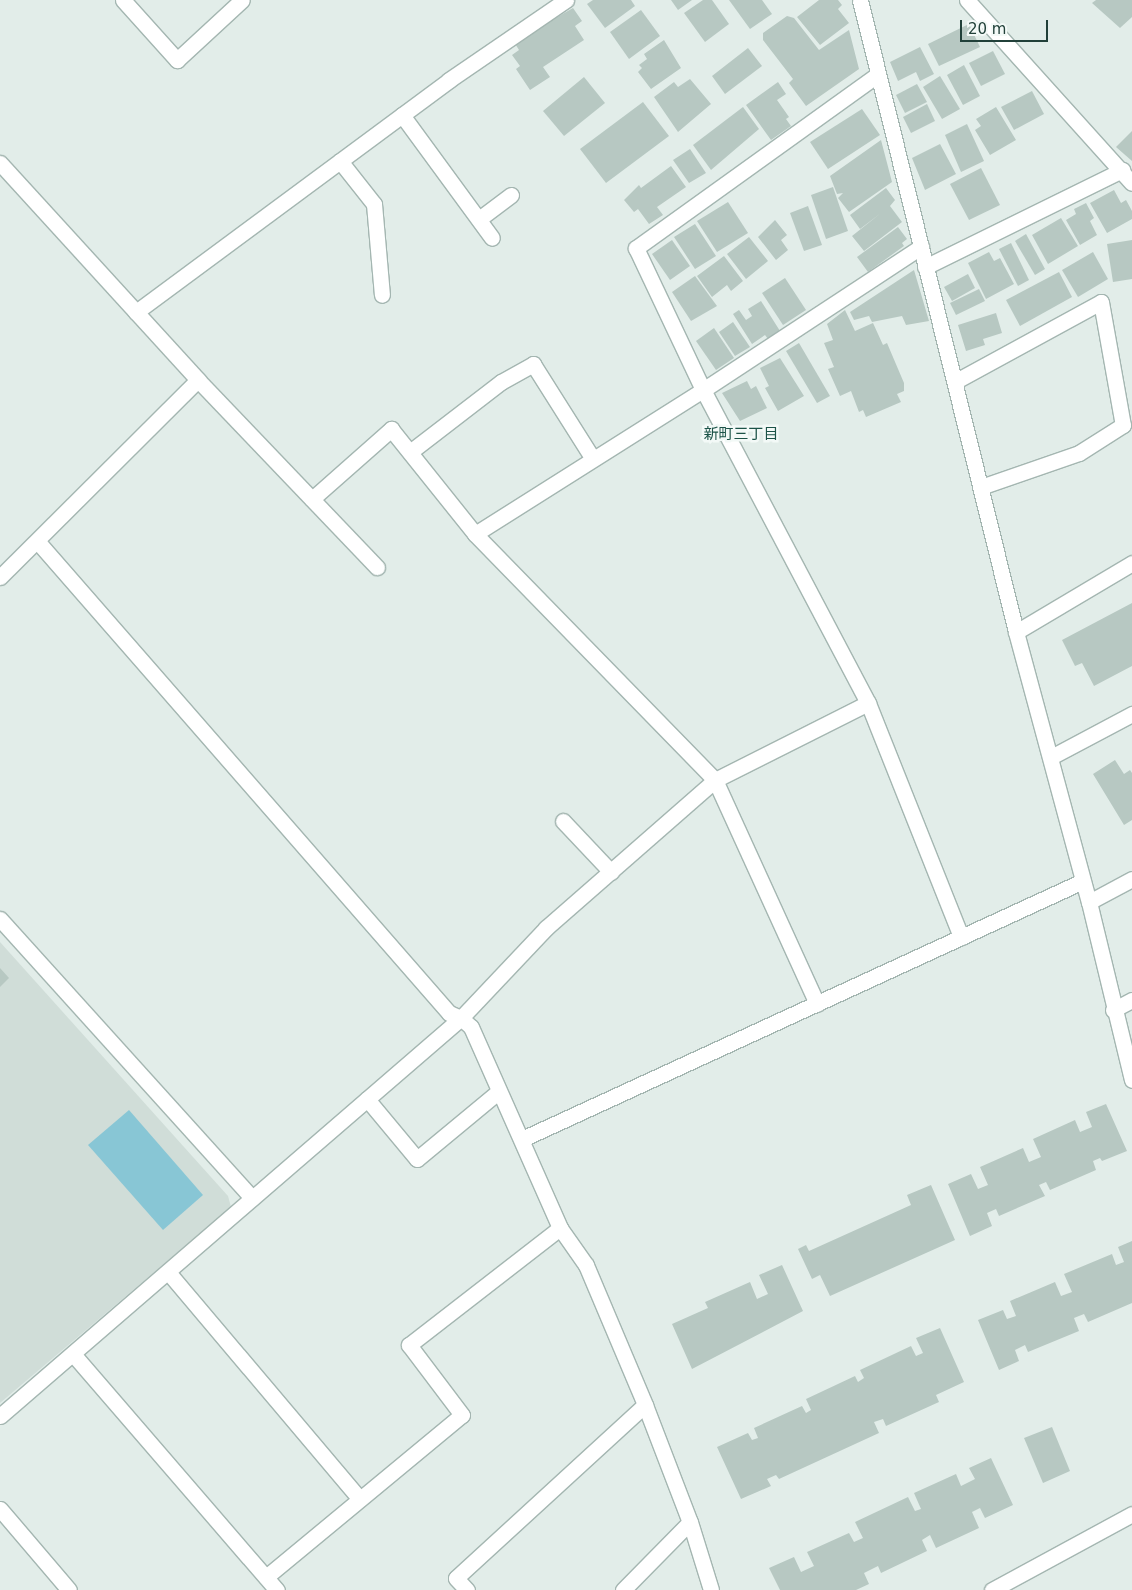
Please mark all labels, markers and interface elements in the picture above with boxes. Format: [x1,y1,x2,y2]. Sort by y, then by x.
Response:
scale bar [962,10,1050,42]
text: 20 m [968,20,1006,38]
district label: 新町三丁目 [704,426,778,444]

